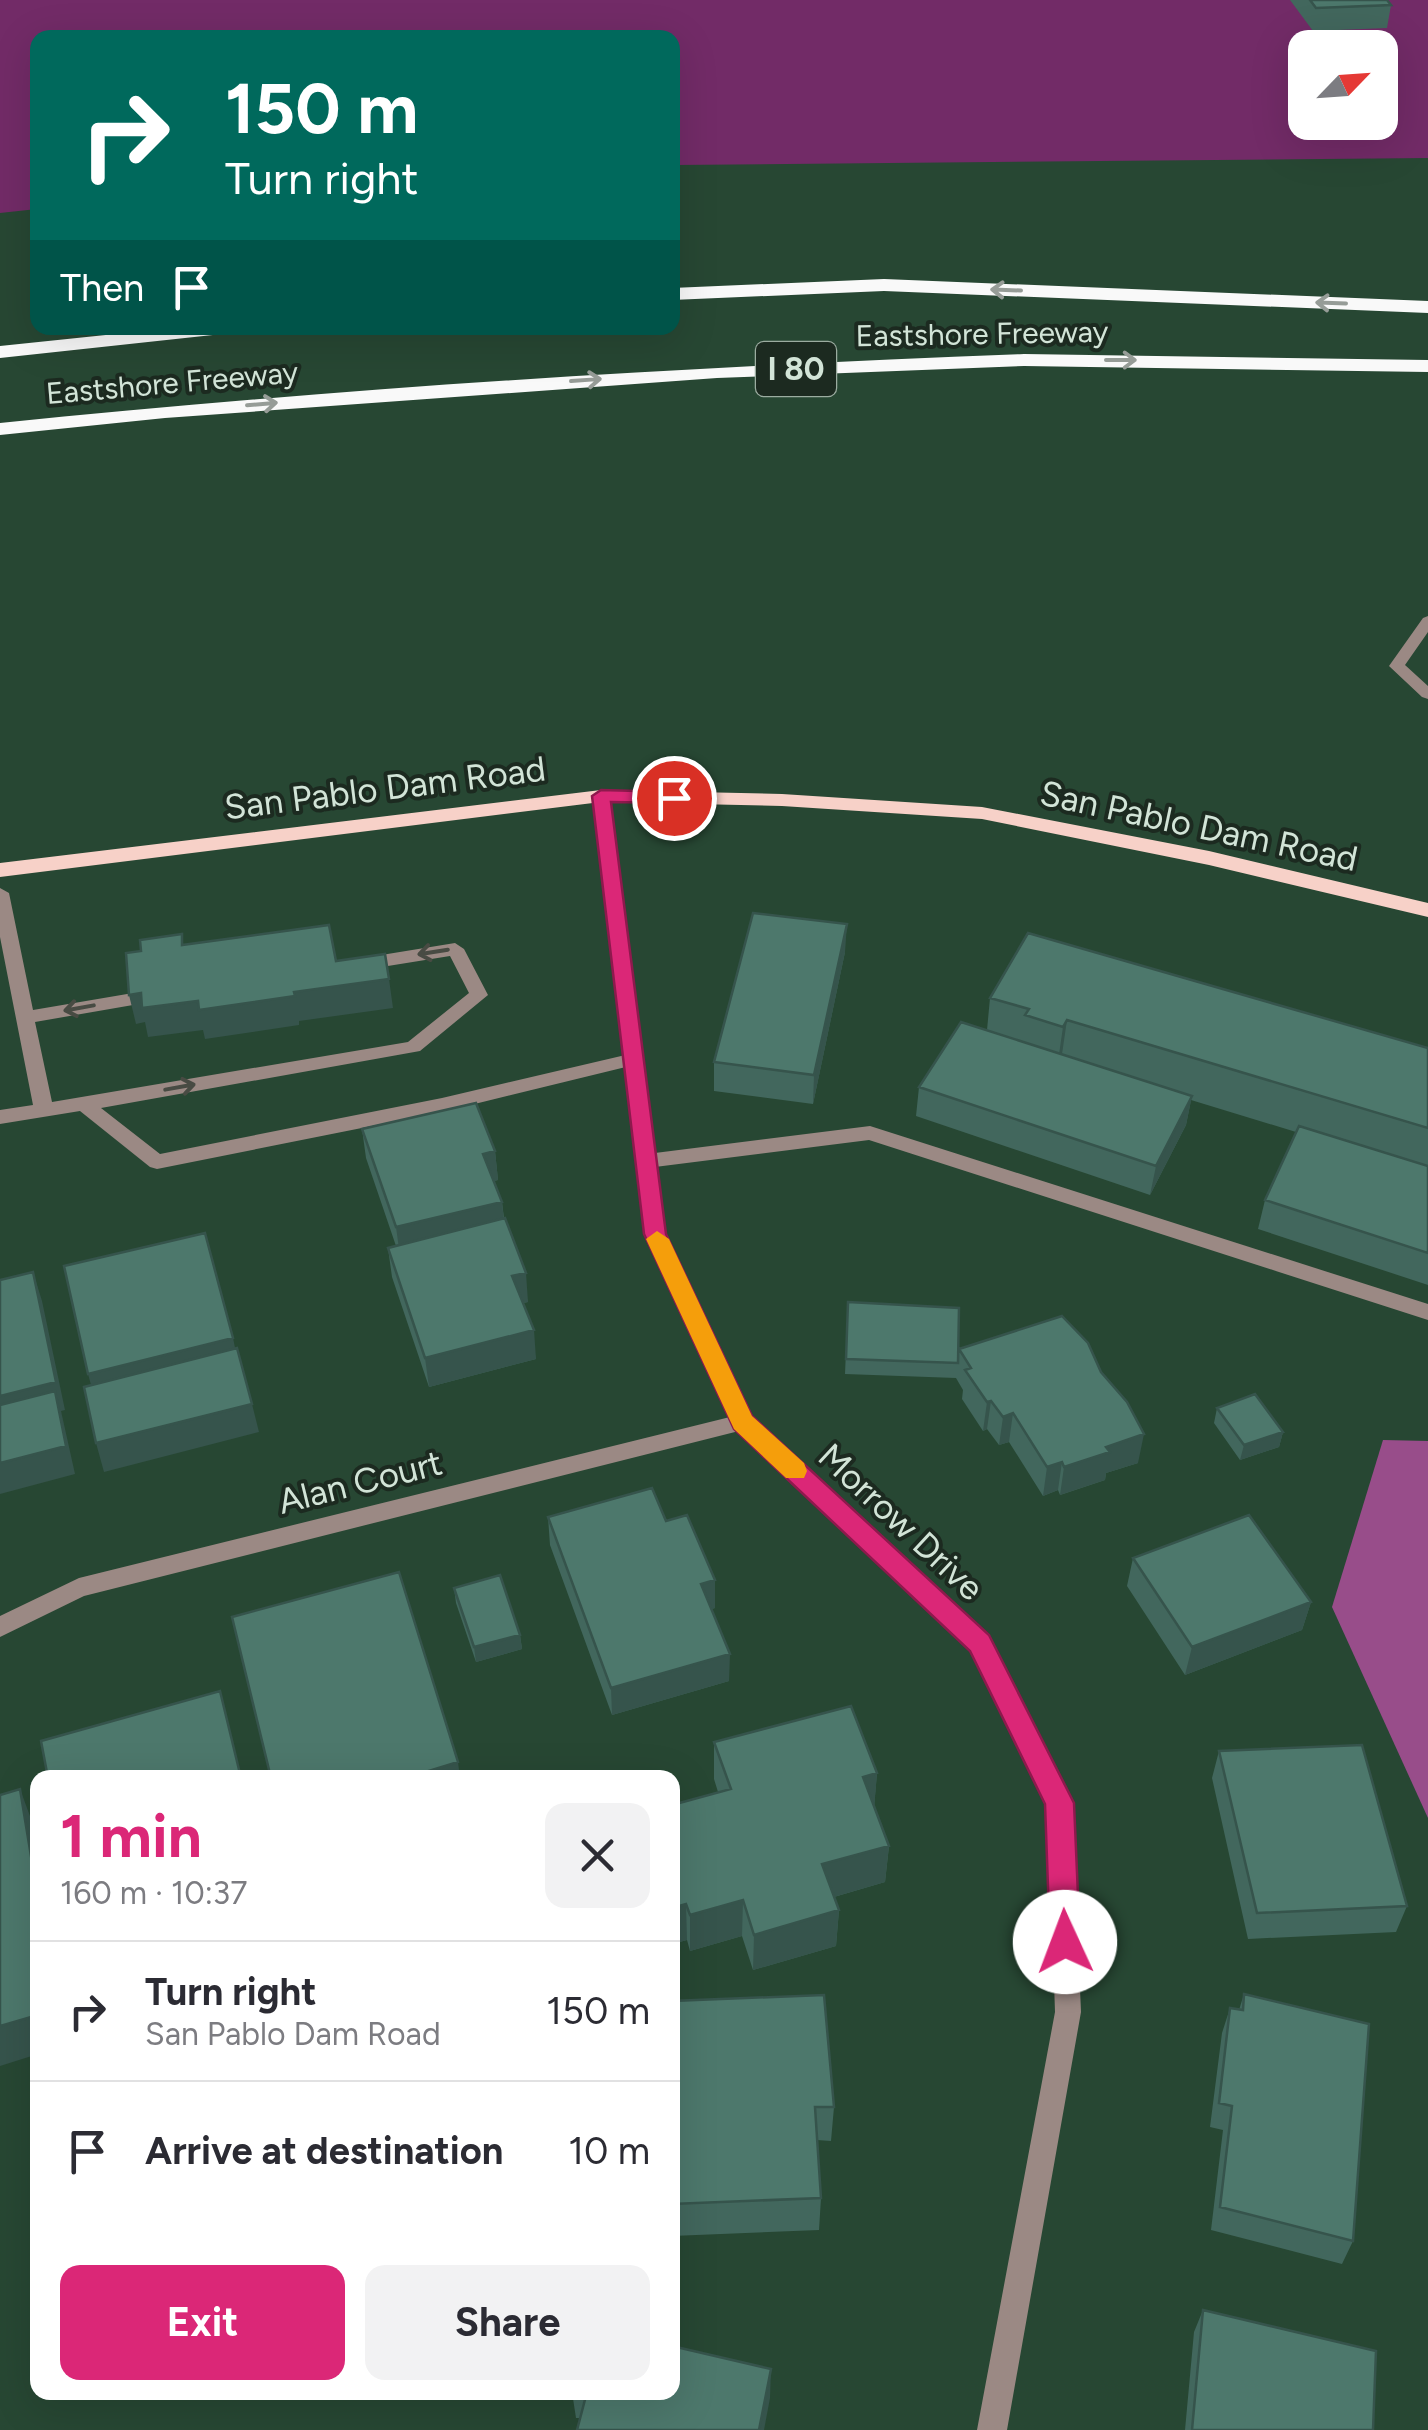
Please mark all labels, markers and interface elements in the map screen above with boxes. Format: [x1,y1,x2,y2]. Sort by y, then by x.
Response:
north arrow [1288,30,1398,140]
map controls [1288,30,1398,140]
text: 150 m [225,66,418,151]
icon: right [60,70,190,200]
text: Turn right [225,151,418,205]
icon: arrive [164,260,219,315]
text: Then [60,265,144,311]
one-way arrow [990,281,1022,300]
one-way arrow [1315,293,1347,312]
street label: Eastshore Freeway [855,313,1109,354]
road number: I 80 [756,342,836,396]
one-way arrow [1104,351,1136,370]
street label: Eastshore Freeway [44,353,300,412]
one-way arrow [570,370,602,389]
one-way arrow [246,395,278,414]
street label: San Pablo Dam Road [222,747,548,829]
pin [632,756,717,841]
icon: arrive [647,771,702,826]
street label: San Pablo Dam Road [1036,772,1362,880]
one-way arrow [417,944,449,962]
one-way arrow [63,1000,96,1018]
one-way arrow [163,1077,196,1096]
street label: Morrow Drive [810,1435,992,1609]
street label: Alan Court [274,1441,446,1523]
text: 1 min [60,1800,202,1872]
button: close [545,1803,650,1908]
text: 160 m · 10:37 [60,1874,247,1912]
position arrow [1013,1890,1117,1994]
text: Turn right [145,1969,317,2015]
icon: right [60,1984,115,2039]
text: 150 m [546,1988,650,2034]
text: San Pablo Dam Road [145,2015,441,2053]
icon: arrive [60,2124,115,2179]
text: Arrive at destination [145,2128,503,2174]
text: 10 m [568,2128,650,2174]
button: Exit [60,2265,345,2380]
button: Share [365,2265,650,2380]

